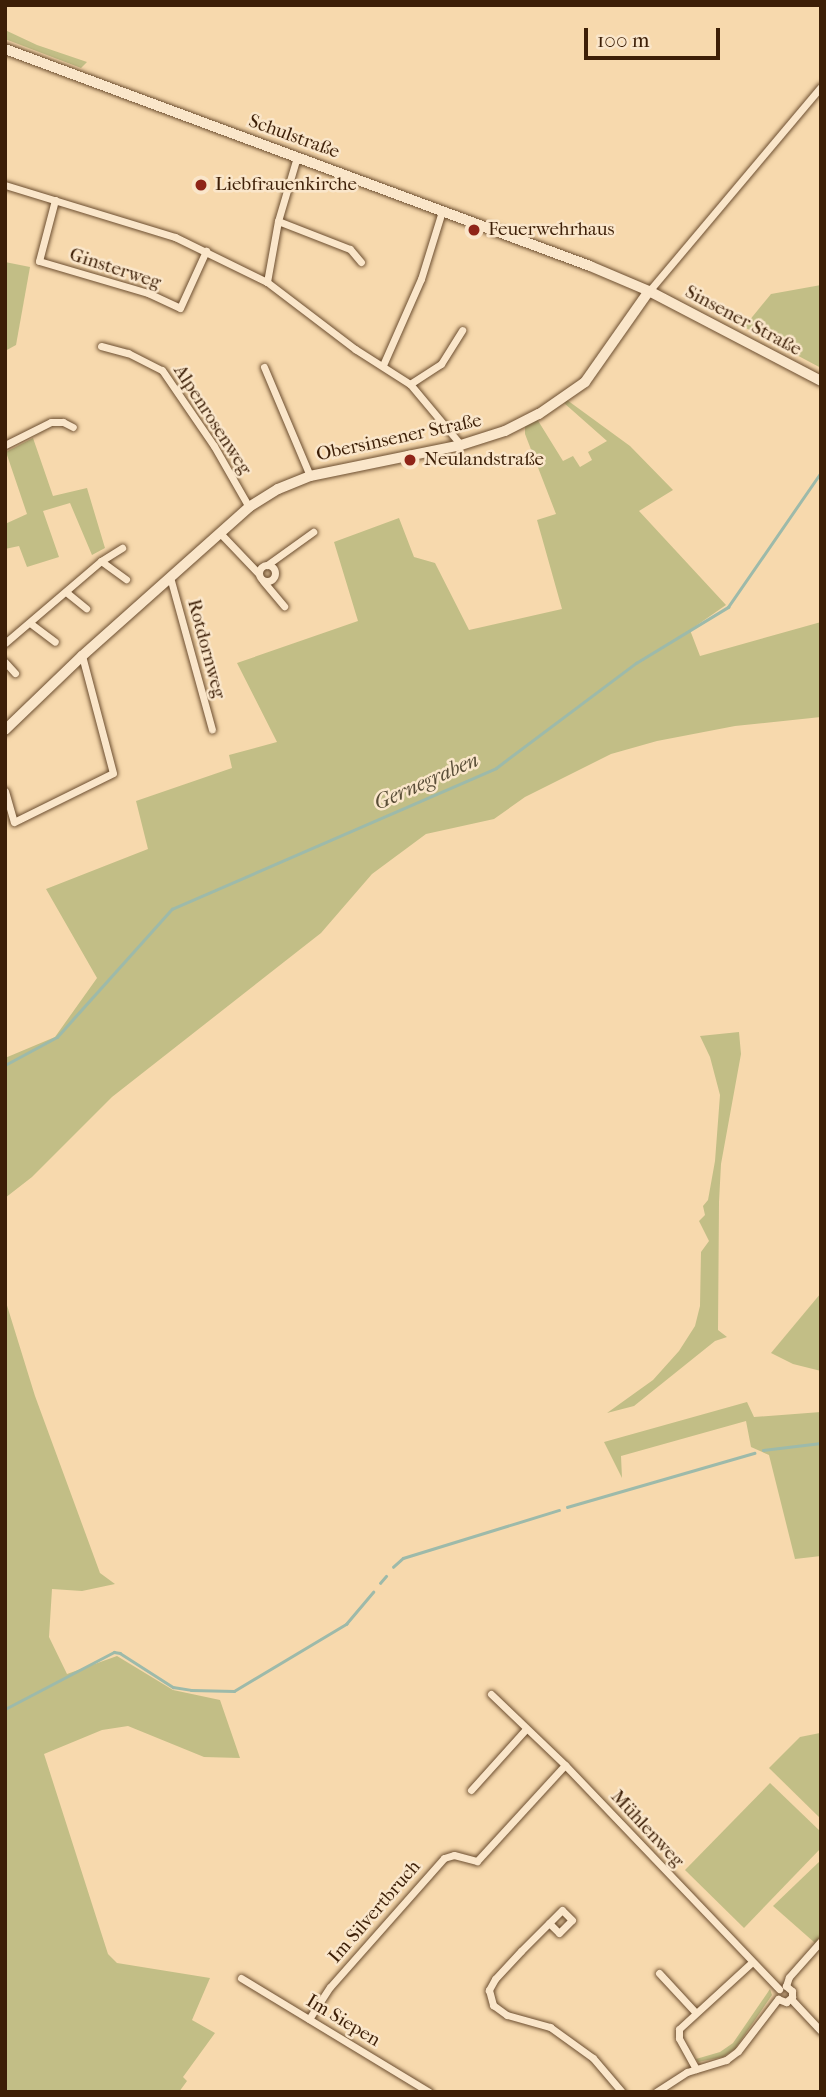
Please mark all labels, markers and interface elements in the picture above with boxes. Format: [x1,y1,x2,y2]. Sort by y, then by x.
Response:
scale bar [588,14,724,58]
text: 100 m [597,28,650,52]
street label: Schulstraße [245,110,343,164]
place label: Liebfrauenkirche [215,174,357,196]
marker: Liebfrauenkirche [193,177,209,193]
place label: Feuerwehrhaus [488,219,615,241]
marker: Feuerwehrhaus [466,222,482,238]
street label: Ginsterweg [66,244,164,294]
street label: Sinsener Straße [681,281,805,361]
street label: Alpenrosenweg [168,361,256,479]
street label: Obersinsener Straße [314,409,484,467]
place label: Neulandstraße [424,449,544,471]
marker: Neulandstraße [402,452,418,468]
street label: Rotdornweg [182,597,230,701]
water label: Gernegraben [370,747,482,815]
street label: Mühlenweg [606,1786,688,1872]
street label: Im Silvertbruch [324,1856,426,1968]
street label: Im Siepen [302,1990,384,2052]

